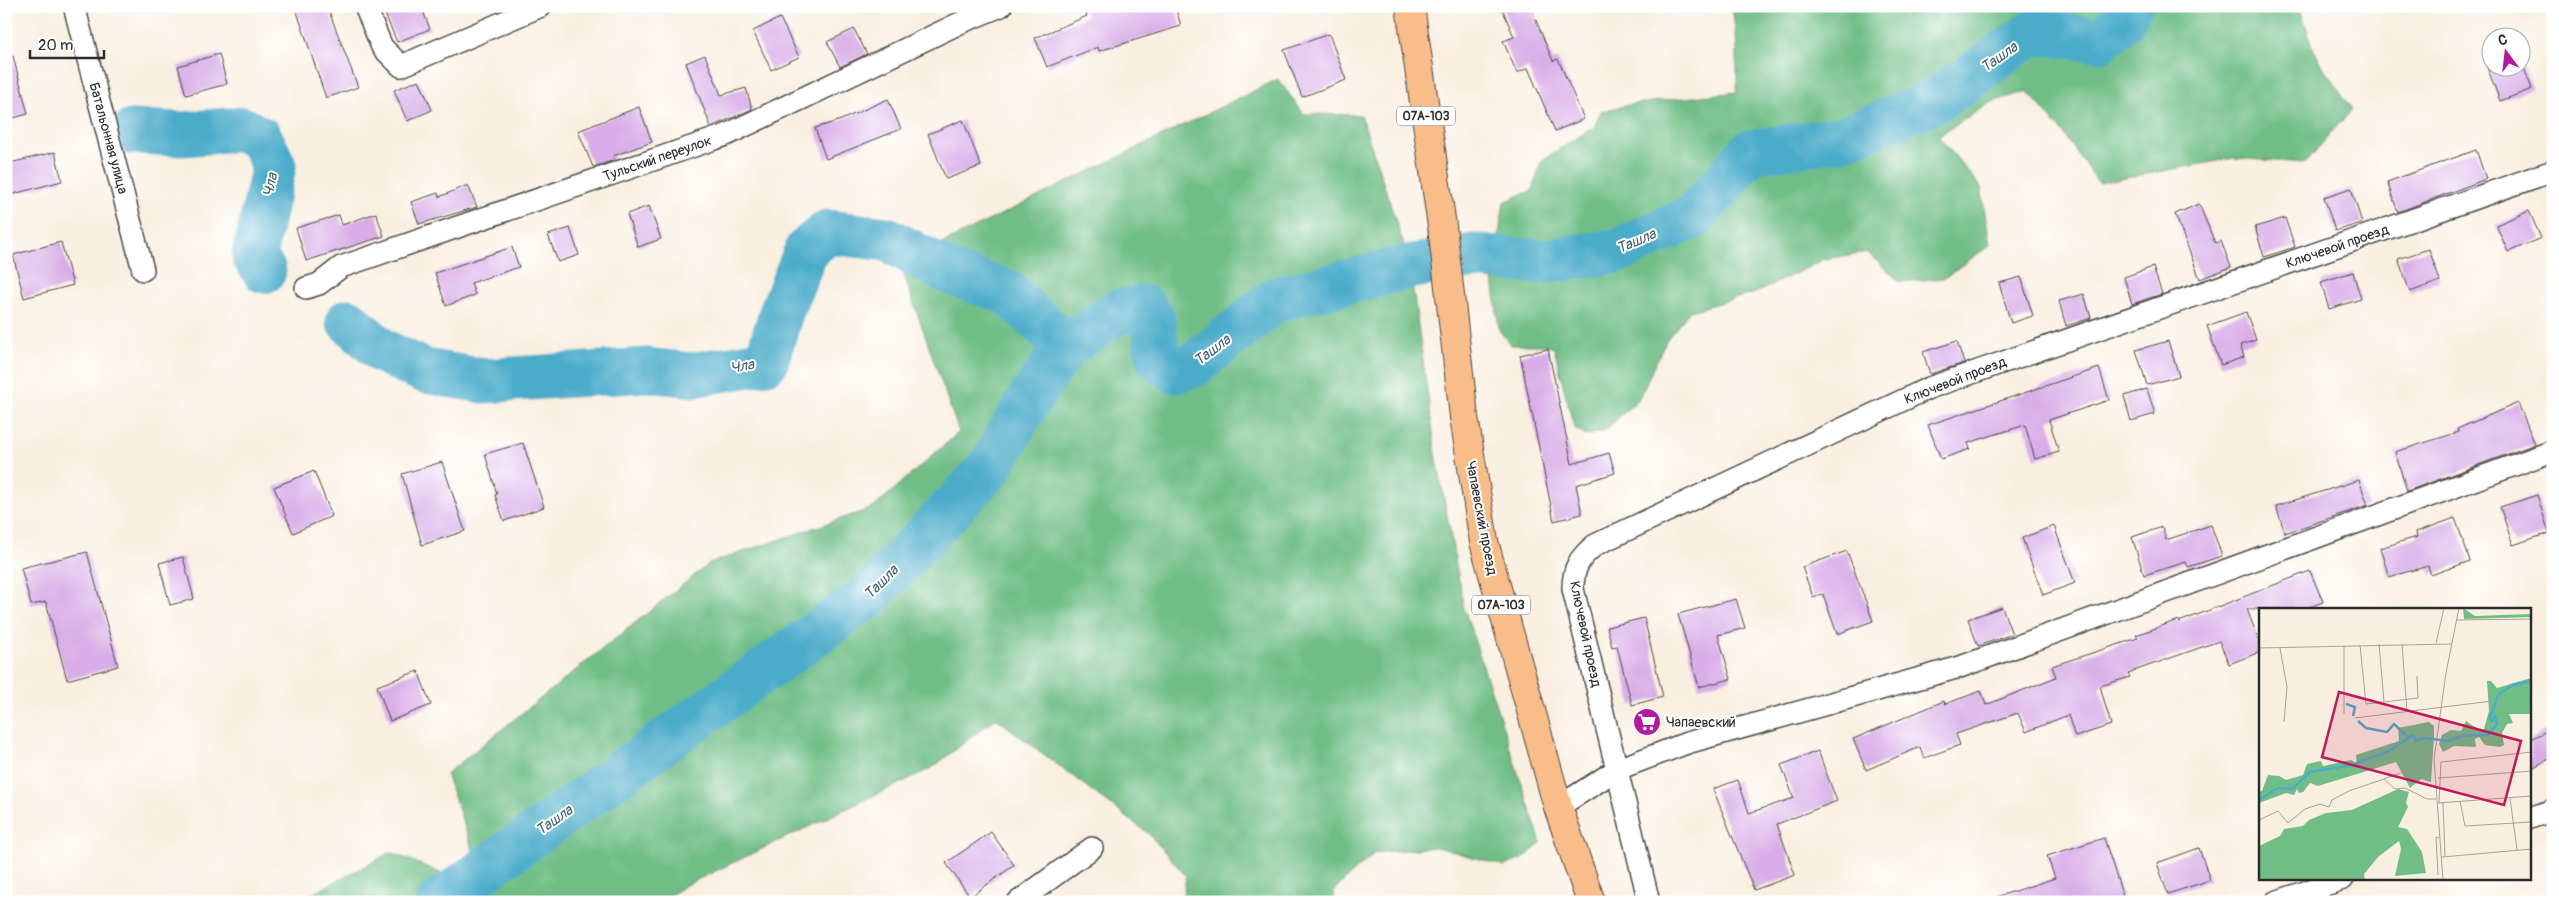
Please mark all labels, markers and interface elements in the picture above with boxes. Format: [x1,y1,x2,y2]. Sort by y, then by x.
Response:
scale bar [30,28,104,60]
north arrow [2482,28,2532,78]
text: С [2496,31,2509,49]
text: 20 m [38,36,73,55]
water label: Ташла [1977,37,2022,77]
street label: Батальонная улица [85,81,132,196]
road number: 07А-103 [1397,106,1455,125]
street label: Тульский переулок [601,132,714,185]
water label: Чла [259,170,282,199]
street label: Ключевой проезд [2283,221,2391,272]
water label: Ташла [1614,224,1660,258]
water label: Ташла [1190,330,1235,370]
street label: Ключевой проезд [1902,353,2009,408]
water label: Чла [729,355,756,378]
street label: Чапаевский проезд [1462,460,1501,577]
water label: Ташла [860,560,903,603]
street label: Ключевой проезд [1566,580,1605,689]
road number: 07А-103 [1472,596,1530,614]
inset map [2259,608,2532,880]
supermarket icon: Чапаевский [1632,707,1662,737]
place label: Чапаевский [1666,714,1736,731]
water label: Ташла [532,800,577,840]

